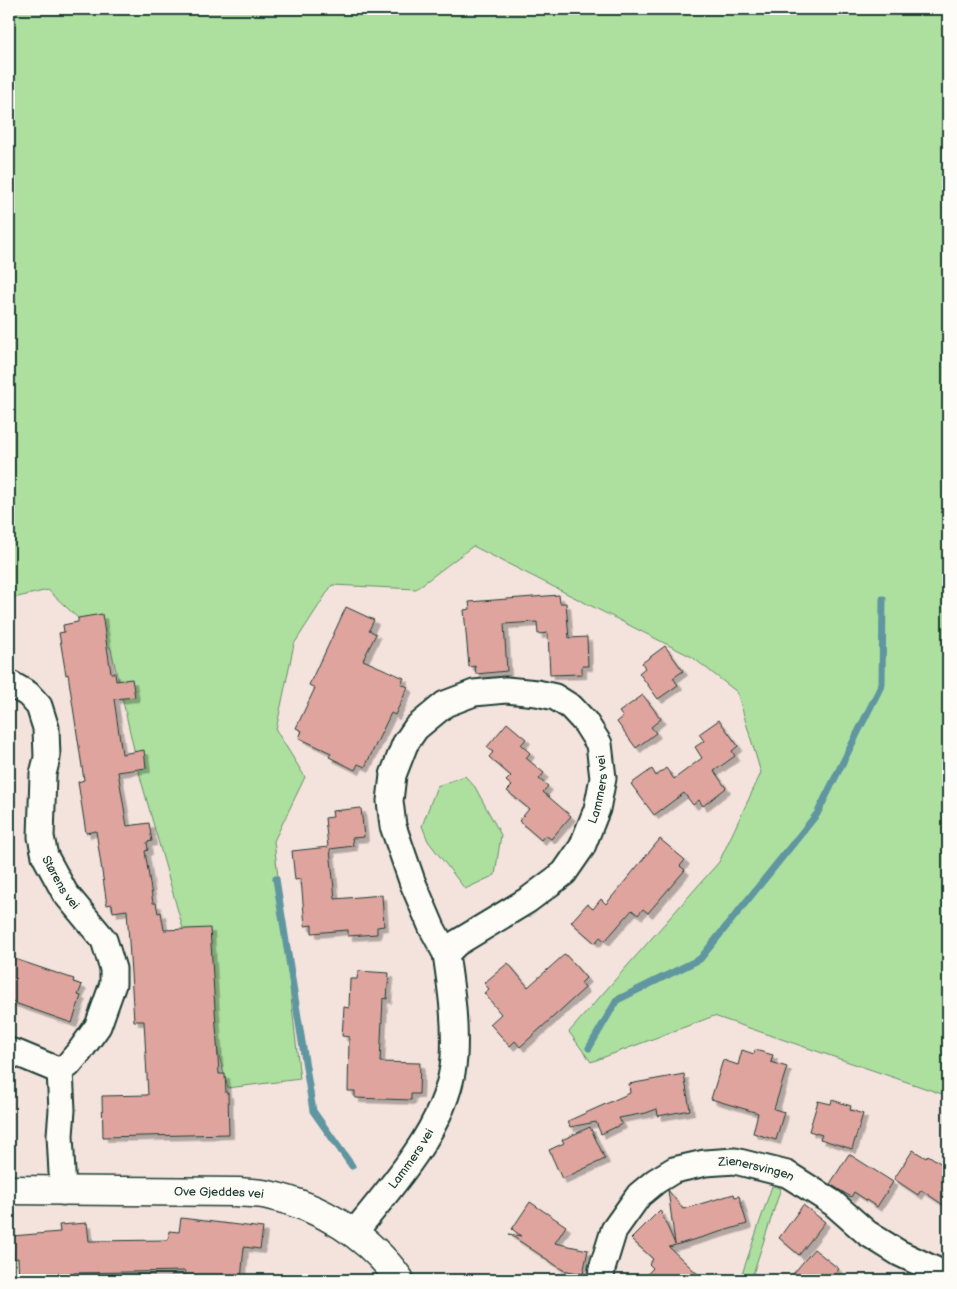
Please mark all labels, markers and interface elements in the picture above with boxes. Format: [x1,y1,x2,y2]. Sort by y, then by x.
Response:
street label: Lammers vei [585,754,611,826]
street label: Størens vei [38,853,82,913]
street label: Lammers vei [386,1126,438,1192]
street label: Zienersvingen [717,1154,797,1185]
street label: Ove Gjeddes vei [174,1184,265,1202]

